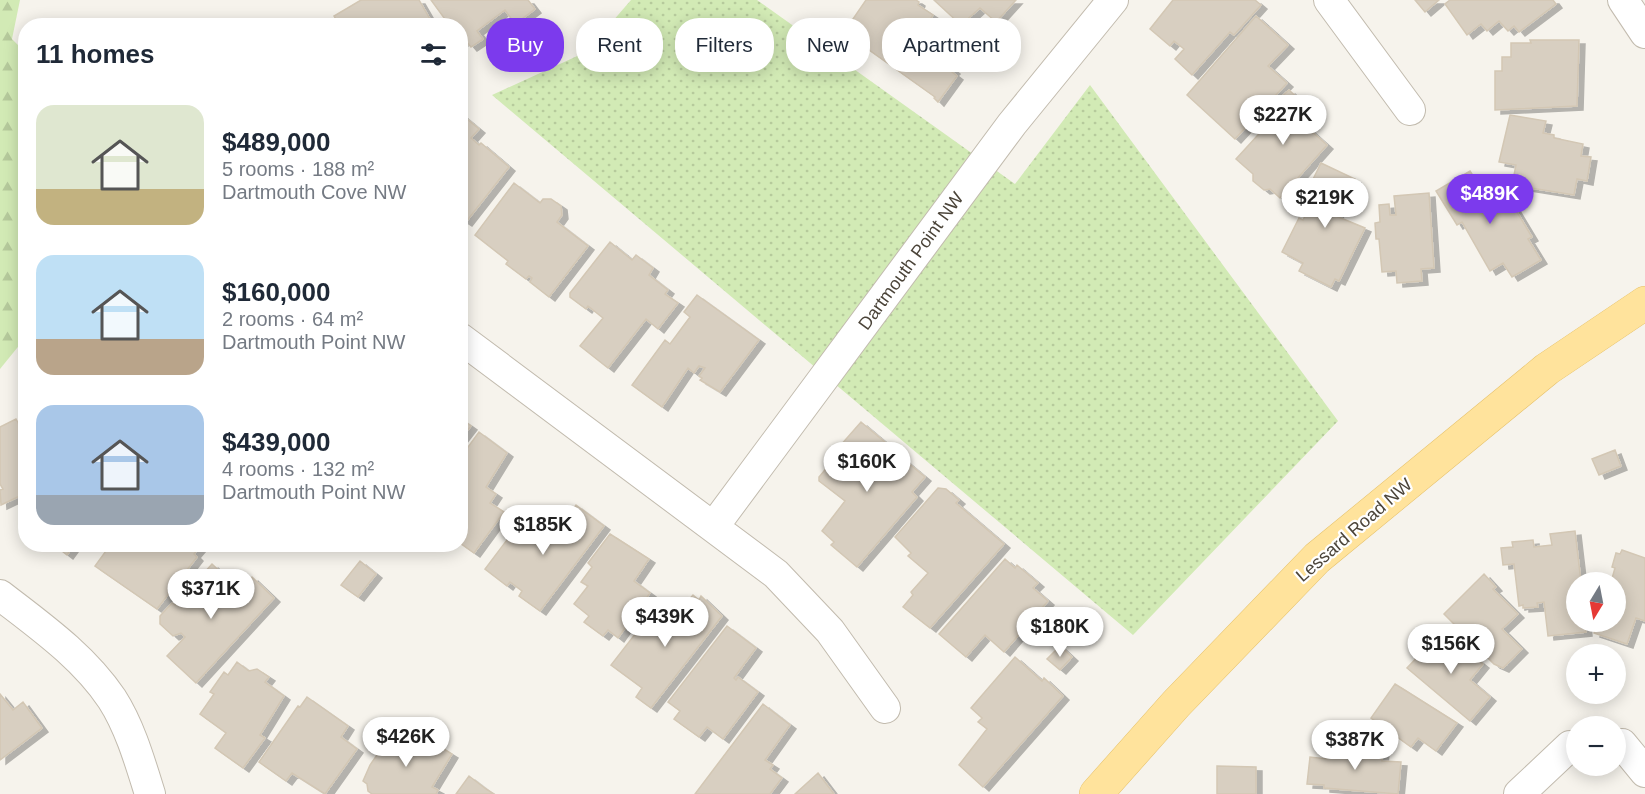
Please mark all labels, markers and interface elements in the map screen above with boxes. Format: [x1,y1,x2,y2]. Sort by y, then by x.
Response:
chip: Buy [486,18,564,72]
chip: Rent [576,18,663,72]
chip: Filters [675,18,774,72]
chip: New [786,18,870,72]
chip: Apartment [882,18,1021,72]
icon: filters [417,38,450,71]
text: 11 homes [36,39,155,69]
pin: $227K [1241,95,1325,146]
text: $227K [1254,103,1312,125]
text: $489,000 [222,127,330,157]
icon: home [84,129,156,201]
text: 5 rooms · 188 m² [222,158,374,180]
pin: $489K [1448,174,1532,225]
pin: $219K [1283,178,1367,229]
text: Dartmouth Cove NW [222,181,407,203]
text: $489K [1461,182,1519,204]
text: $219K [1296,186,1354,208]
street label: Dartmouth Point NW [854,188,968,334]
text: $160,000 [222,277,330,307]
icon: home [84,279,156,351]
text: 2 rooms · 64 m² [222,308,363,330]
text: Dartmouth Point NW [222,331,405,353]
text: $439,000 [222,427,330,457]
icon: home [84,429,156,501]
pin: $160K [825,442,909,493]
text: $160K [838,450,896,472]
text: 4 rooms · 132 m² [222,458,374,480]
street label: Lessard Road NW [1292,474,1416,586]
text: Dartmouth Point NW [222,481,405,503]
pin: $185K [501,505,585,556]
text: $185K [514,513,572,535]
pin: $371K [169,569,253,620]
north arrow [1566,572,1626,632]
map controls [1566,572,1626,776]
text: $371K [182,577,240,599]
pin: $439K [623,597,707,648]
text: $439K [636,605,694,627]
pin: $180K [1018,607,1102,658]
text: $180K [1031,615,1089,637]
pin: $156K [1409,624,1493,675]
text: $156K [1422,632,1480,654]
button: + [1566,644,1626,704]
button: − [1566,716,1626,776]
pin: $426K [364,717,448,768]
pin: $387K [1313,720,1397,771]
text: $426K [377,725,435,747]
text: $387K [1326,728,1384,750]

